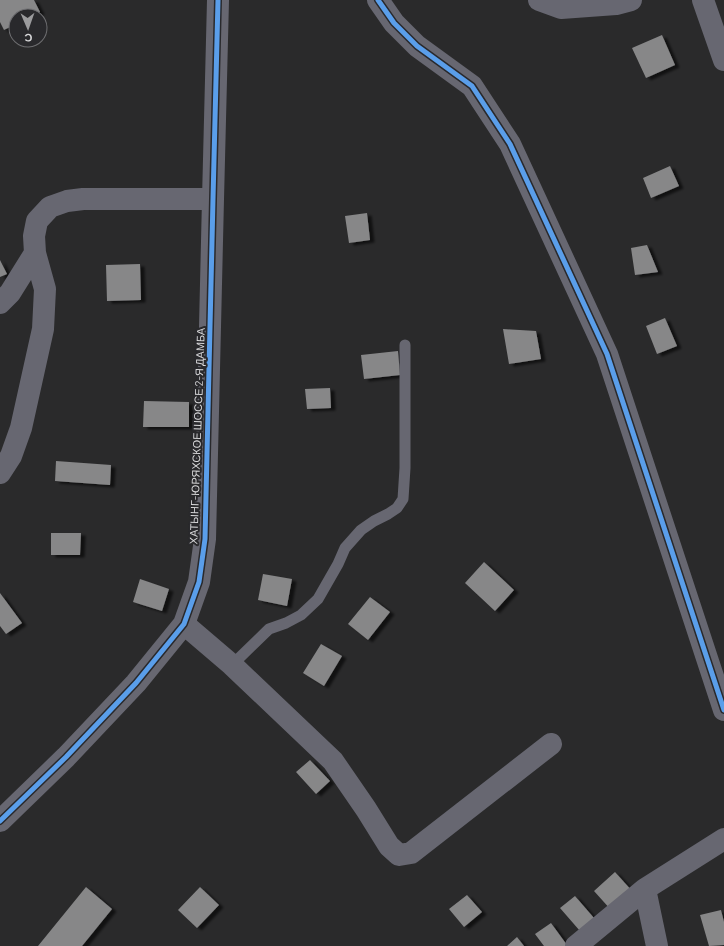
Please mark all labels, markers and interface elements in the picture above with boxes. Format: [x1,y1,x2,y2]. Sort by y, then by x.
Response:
north arrow [8,8,48,48]
text: С [24,32,33,45]
street label: ХАТЫНГ-ЮРЯХСКОЕ ШОССЕ 2-Я ДАМБА [186,327,207,544]

